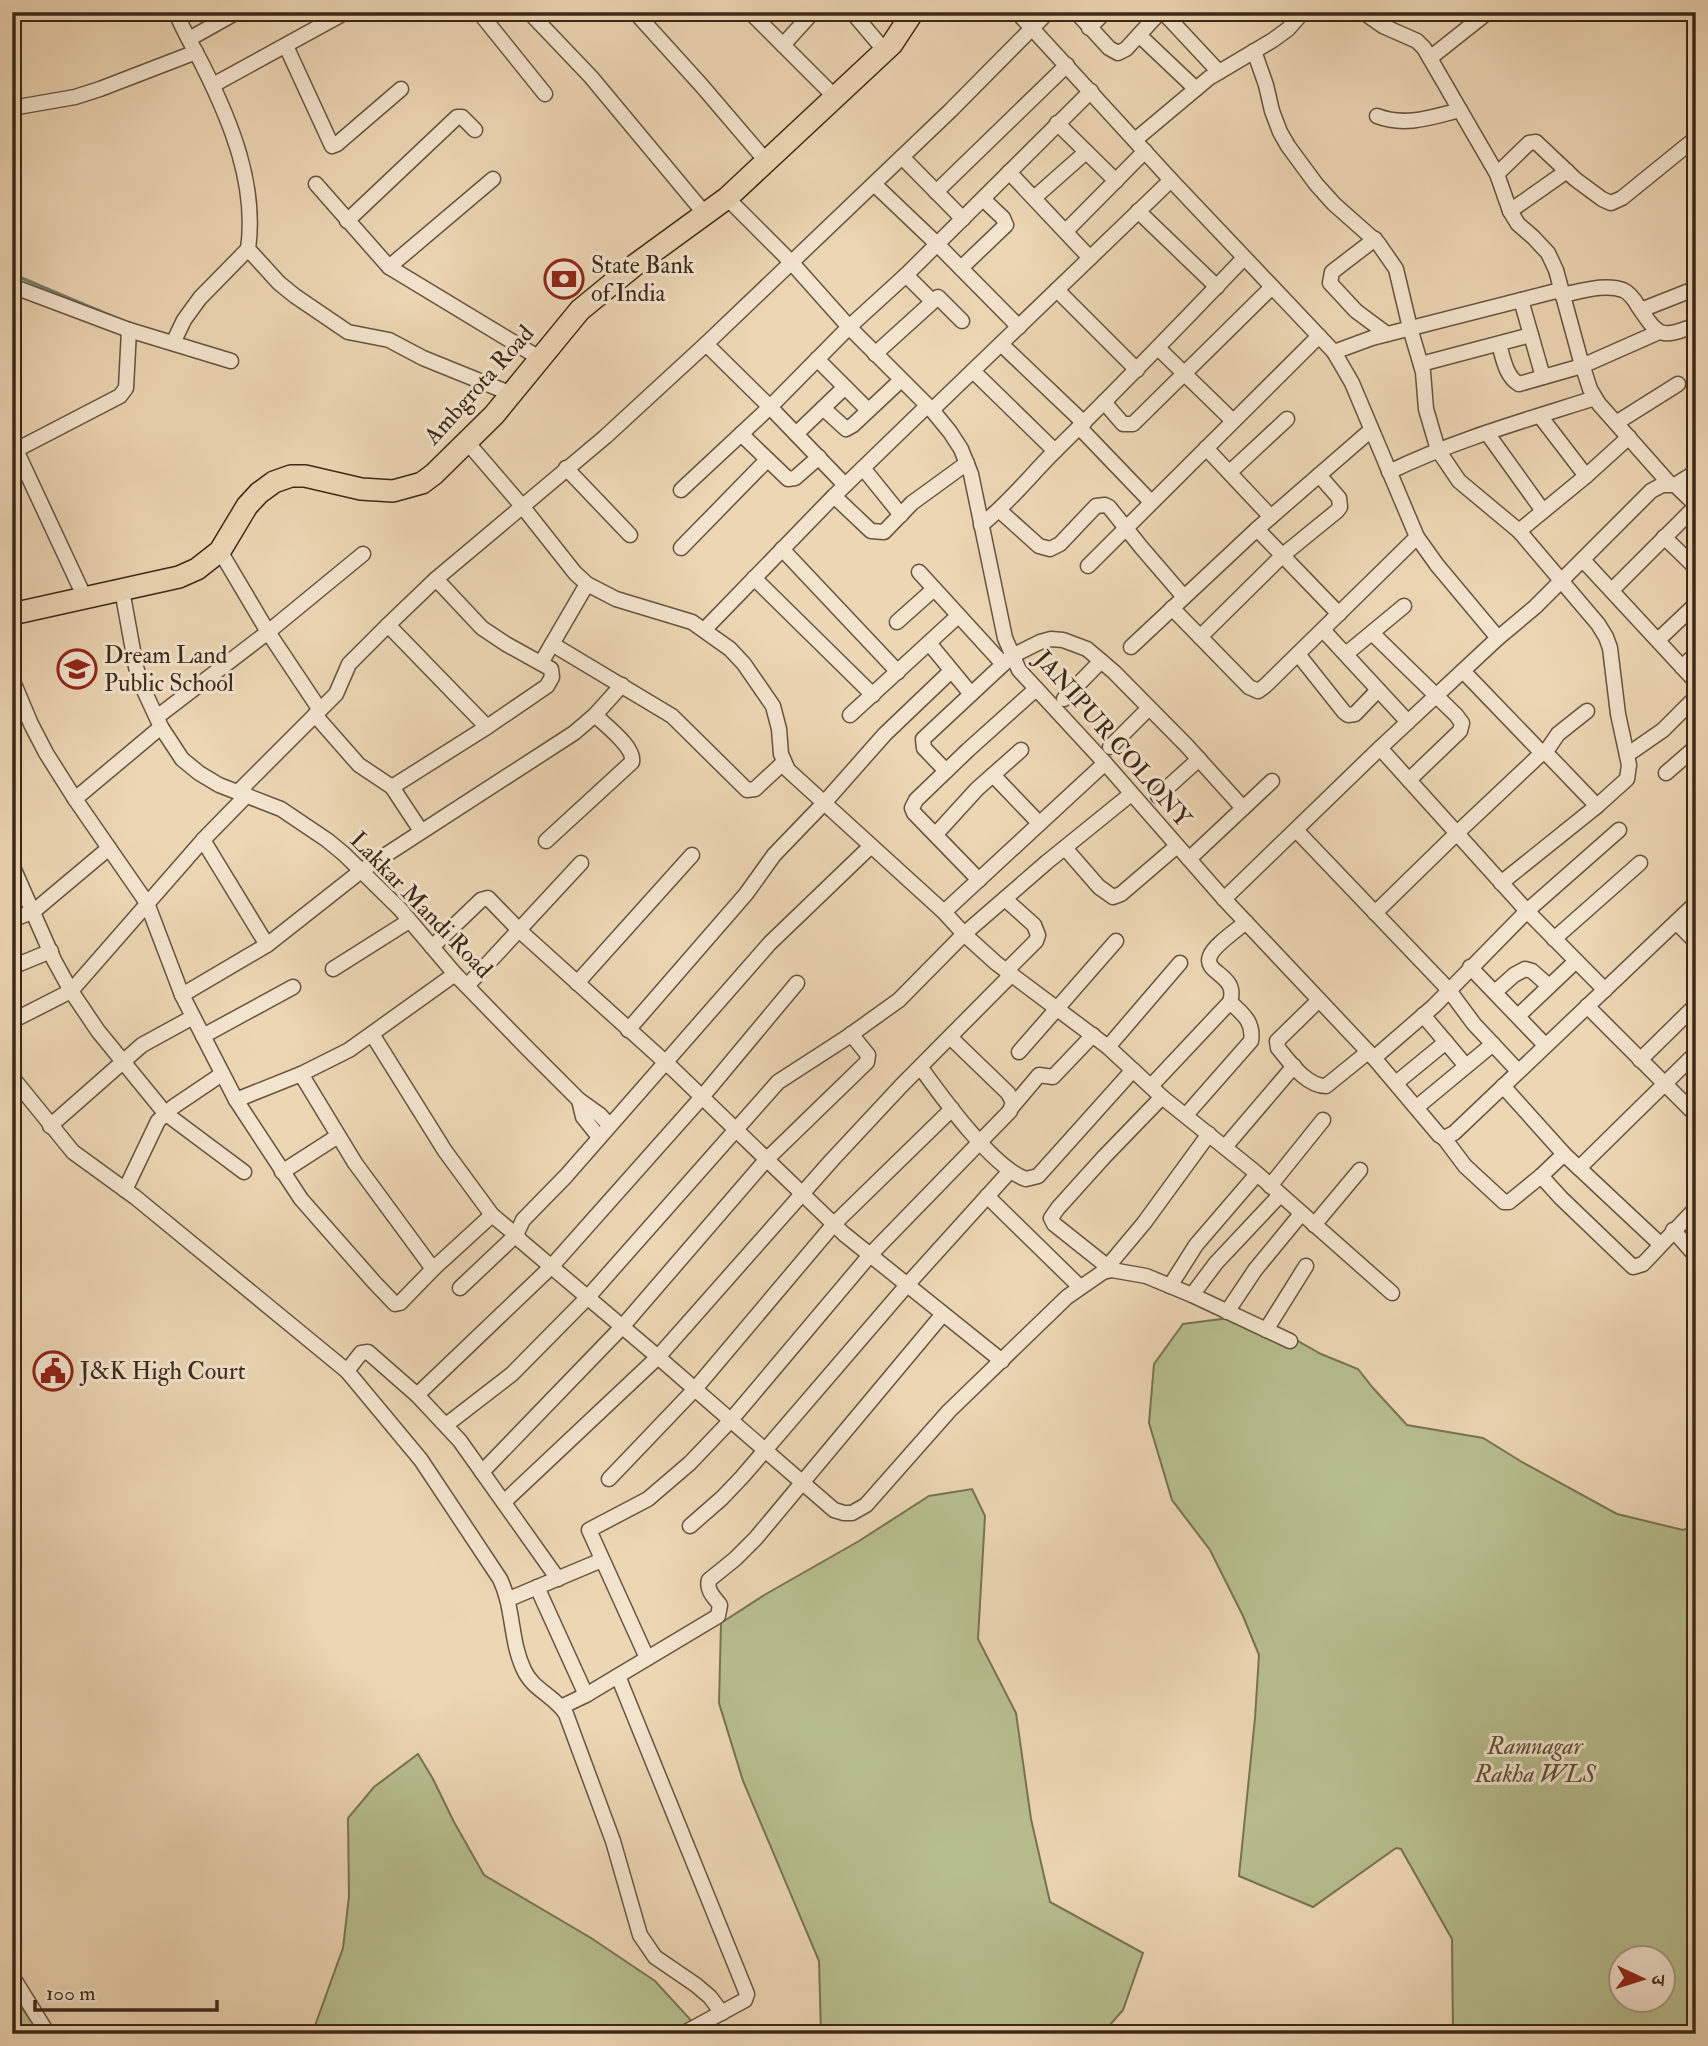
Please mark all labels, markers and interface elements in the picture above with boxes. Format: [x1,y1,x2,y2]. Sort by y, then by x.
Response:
place label: State Bank of India [591,250,695,309]
bank icon: State Bank of India [543,258,585,300]
street label: Ambgrota Road [416,319,541,452]
place label: Dream Land Public School [104,640,234,699]
street label: JANIPUR COLONY [1027,643,1199,834]
school or university icon: Dream Land Public School [56,648,98,690]
street label: Lakkar Mandi Road [343,825,499,985]
public building icon: J&K High Court [32,1350,74,1392]
place label: J&K High Court [79,1356,246,1387]
park label: Ramnagar Rakha WLS [1474,1731,1597,1790]
north arrow [1606,1944,1676,2014]
scale bar [35,1969,217,2013]
text: उ [1646,1972,1670,1987]
text: 100 m [46,1980,96,2007]

